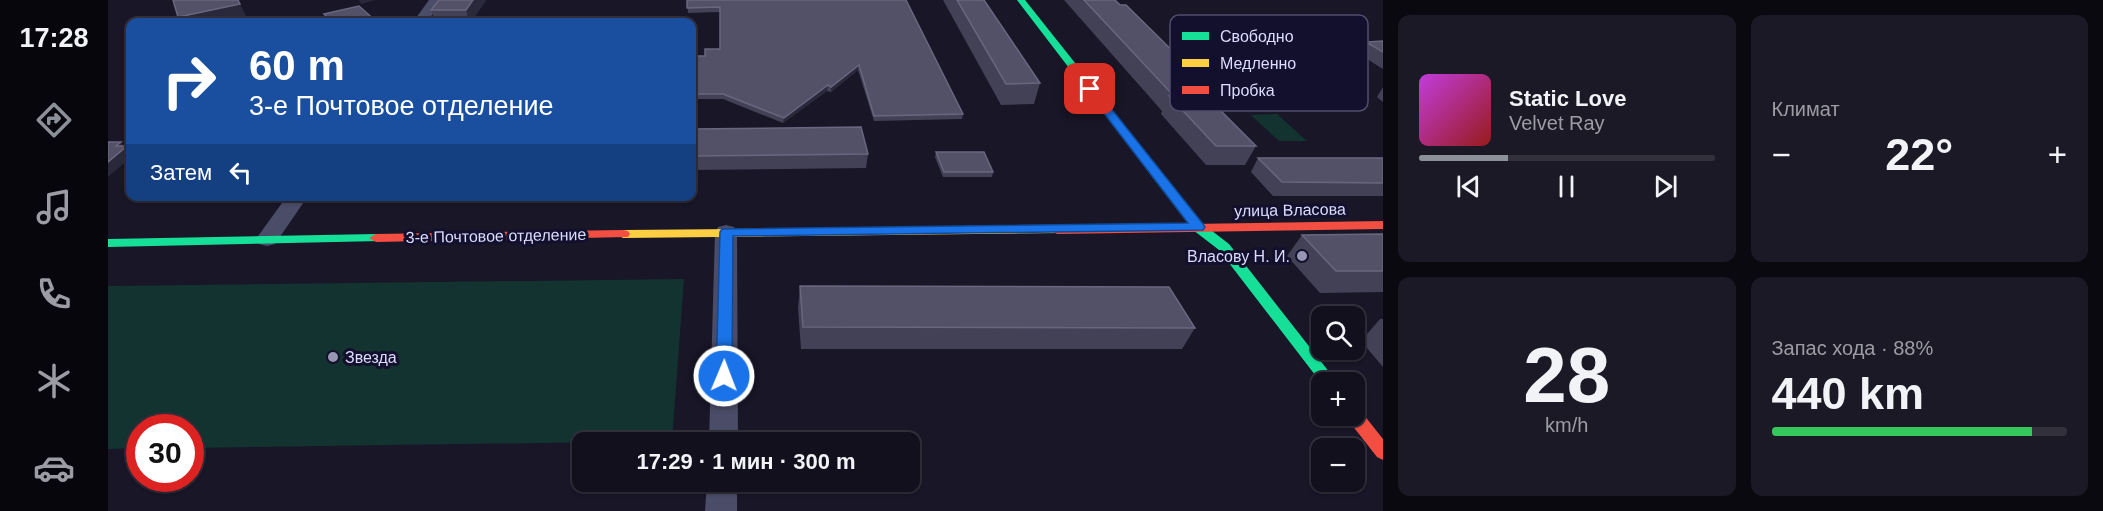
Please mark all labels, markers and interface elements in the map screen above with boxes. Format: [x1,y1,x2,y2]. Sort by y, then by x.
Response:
legend [1170,15,1368,111]
text: 17:28 [19,23,89,53]
text: Свободно [1220,28,1294,45]
icon: right [150,42,228,120]
text: 60 m [249,42,345,89]
text: Медленно [1220,55,1296,72]
pin [1064,63,1115,114]
icon: arrive [1073,72,1106,105]
text: Пробка [1220,82,1275,99]
text: Static Love [1509,86,1626,111]
text: 3-е Почтовое отделение [249,91,554,121]
text: Климат [1772,98,1840,120]
icon: directions [33,99,75,141]
text: Velvet Ray [1509,112,1605,134]
text: 22° [1885,129,1953,180]
text: − [1772,136,1791,173]
text: + [2048,136,2067,173]
icon: left [224,156,257,189]
text: Затем [150,160,212,185]
icon: previous [1452,170,1485,203]
icon: pause [1550,170,1583,203]
icon: next [1649,170,1682,203]
icon: music [33,186,75,228]
street label: улица Власова [1234,201,1346,219]
street label: 3-е Почтовое отделение [406,226,586,246]
place label: Власову Н. И. [1187,248,1290,265]
marker: Власову Н. И. [1295,249,1309,263]
icon: phone [33,273,75,315]
map controls [1311,306,1365,492]
button: search [1311,306,1365,360]
text: 28 [1523,331,1610,419]
text: Запас хода · 88% [1772,337,1933,359]
position arrow [692,344,756,408]
place label: Звезда [345,349,397,366]
marker: Звезда [326,350,340,364]
icon: climate [33,360,75,402]
text: 440 km [1772,368,1924,419]
button: + [1311,372,1365,426]
speed limit sign: 30 [126,414,204,492]
text: km/h [1545,414,1588,436]
button: − [1311,438,1365,492]
icon: car [33,447,75,489]
text: 17:29 · 1 мин · 300 m [636,449,856,474]

